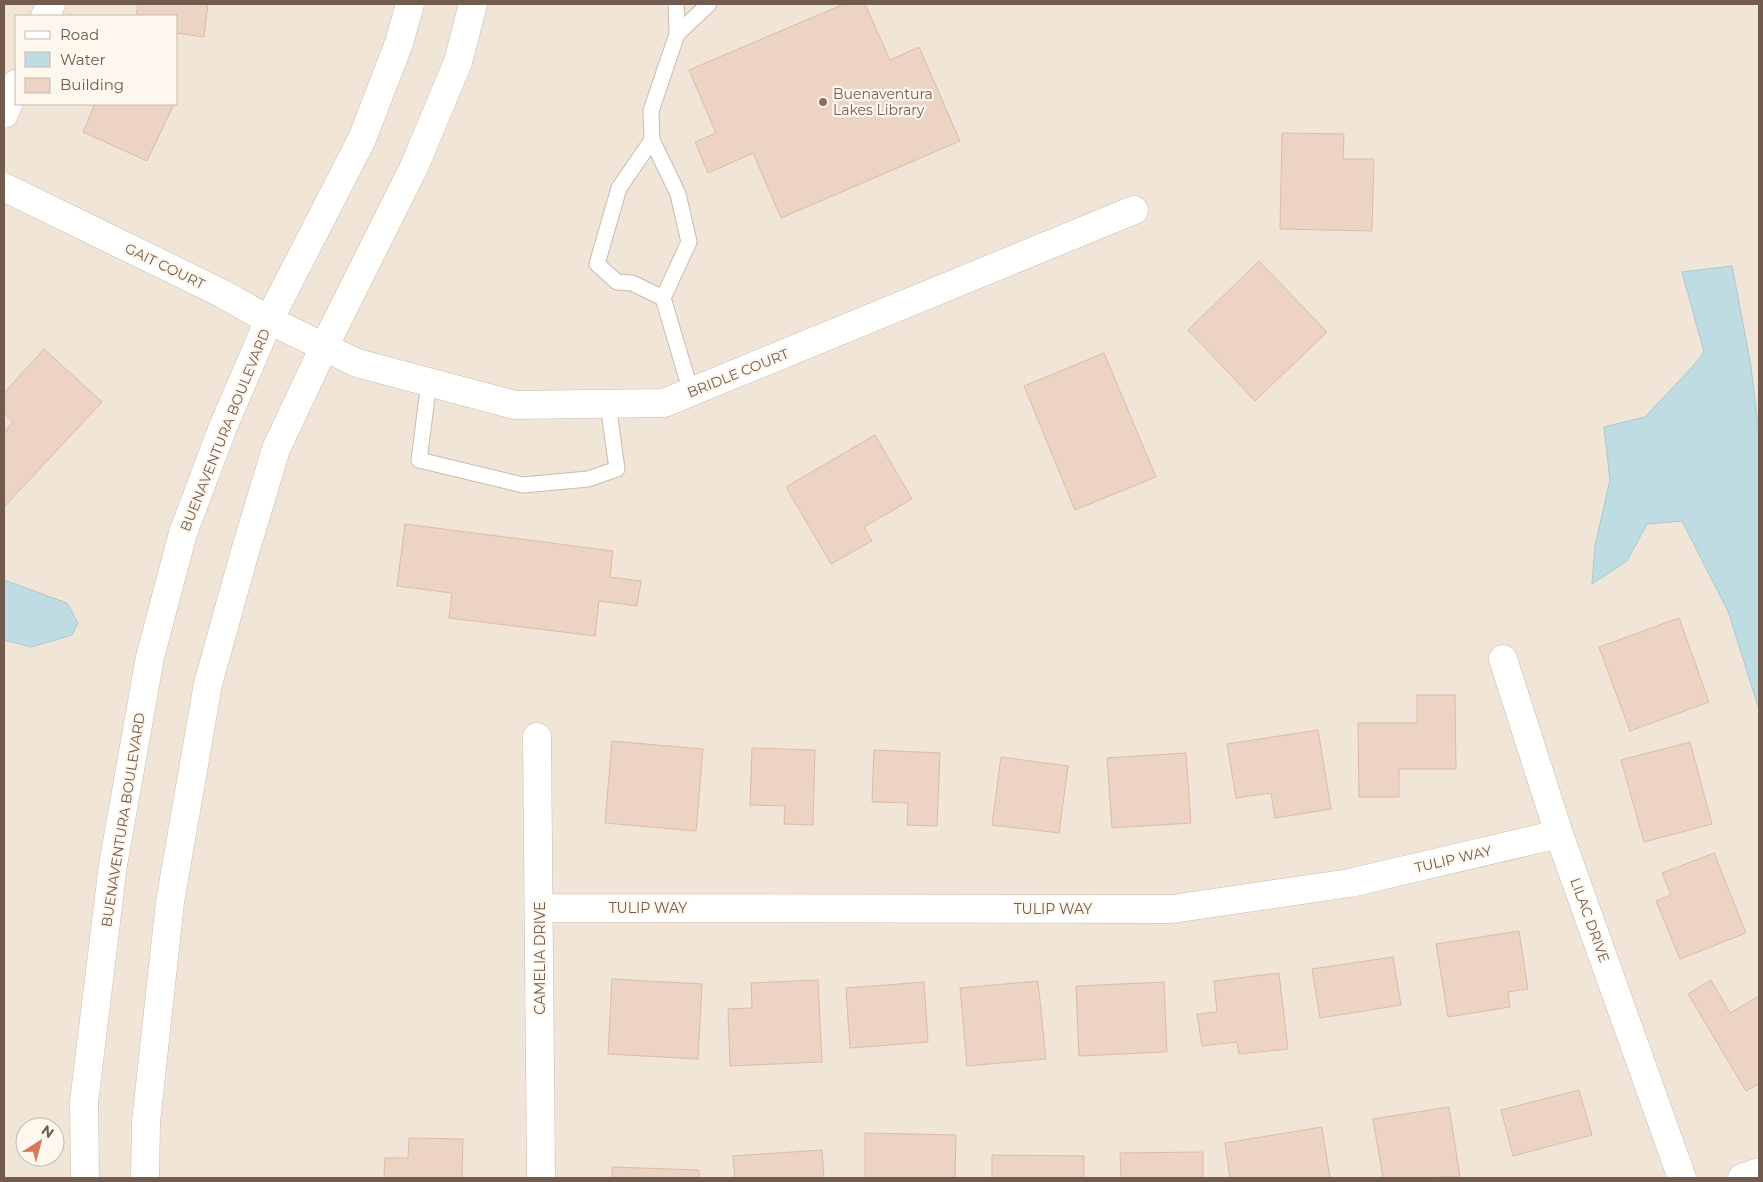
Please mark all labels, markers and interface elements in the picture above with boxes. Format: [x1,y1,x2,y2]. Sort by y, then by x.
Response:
legend [15,15,178,105]
text: Road [60,25,99,44]
text: Water [60,50,106,69]
text: Building [60,75,124,94]
place label: Buenaventura Lakes Library [833,85,933,119]
marker: Buenaventura Lakes Library [817,96,829,108]
street label: GAIT COURT [122,239,208,293]
street label: BUENAVENTURA BOULEVARD [176,326,274,534]
street label: BRIDLE COURT [685,344,791,402]
street label: BUENAVENTURA BOULEVARD [97,712,149,928]
street label: TULIP WAY [1413,841,1493,877]
street label: LILAC DRIVE [1566,875,1614,965]
street label: TULIP WAY [609,899,687,917]
street label: TULIP WAY [1014,900,1092,918]
street label: CAMELIA DRIVE [531,901,549,1015]
north arrow [15,1117,65,1167]
text: N [38,1121,58,1142]

